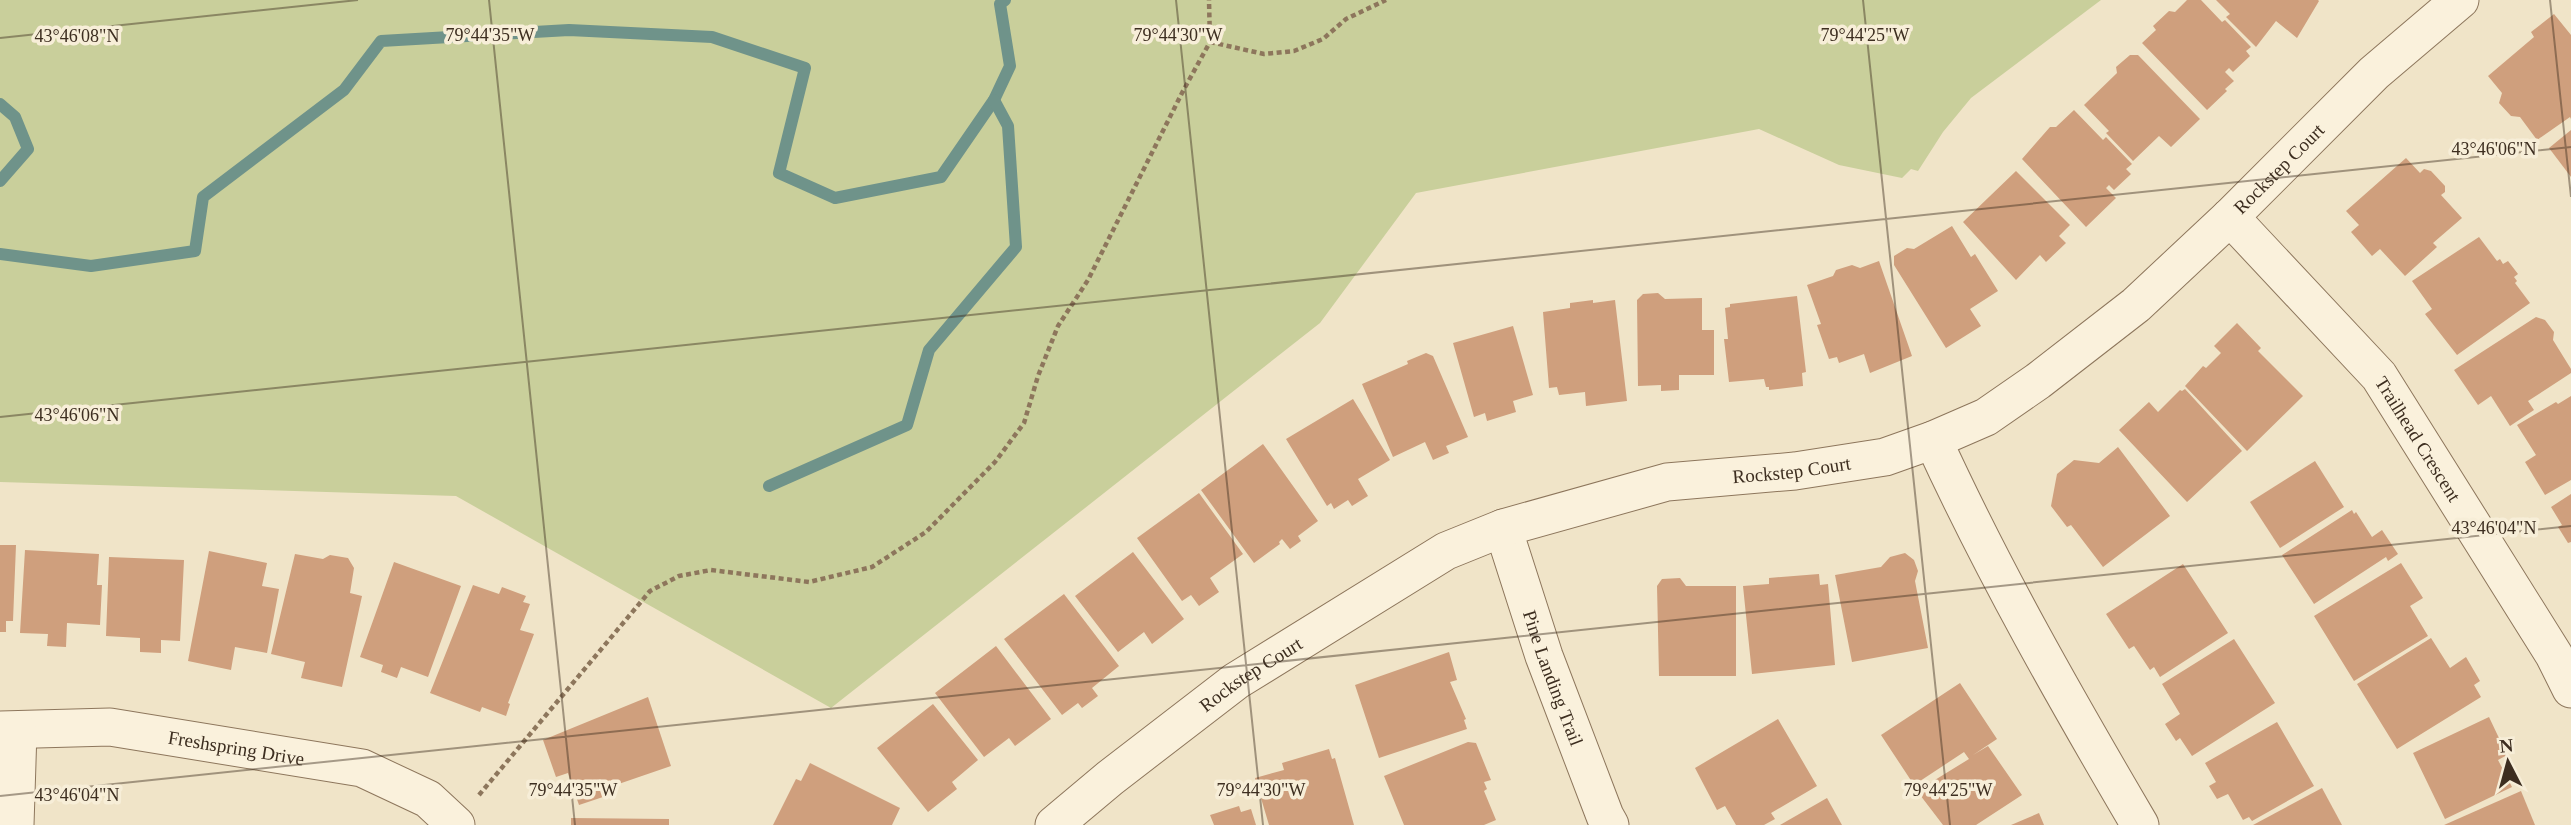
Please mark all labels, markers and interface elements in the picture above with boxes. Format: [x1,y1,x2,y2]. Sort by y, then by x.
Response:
text: 79°44'35"W [446,25,534,45]
text: 79°44'30"W [1134,25,1222,45]
text: 79°44'25"W [1821,25,1909,45]
text: 43°46'08"N [35,26,119,46]
street label: Rockstep Court [2229,118,2329,218]
text: 43°46'06"N [2452,139,2536,159]
street label: Trailhead Crescent [2371,372,2466,506]
text: 43°46'06"N [35,405,119,425]
street label: Rockstep Court [1732,452,1853,487]
text: 43°46'04"N [2452,518,2536,538]
street label: Pine Landing Trail [1519,607,1588,748]
street label: Rockstep Court [1195,632,1306,716]
street label: Freshspring Drive [167,726,306,769]
north arrow [2473,727,2543,797]
text: N [2498,734,2514,757]
text: 79°44'35"W [529,780,617,800]
text: 79°44'30"W [1217,780,1305,800]
text: 79°44'25"W [1904,780,1992,800]
text: 43°46'04"N [35,785,119,805]

